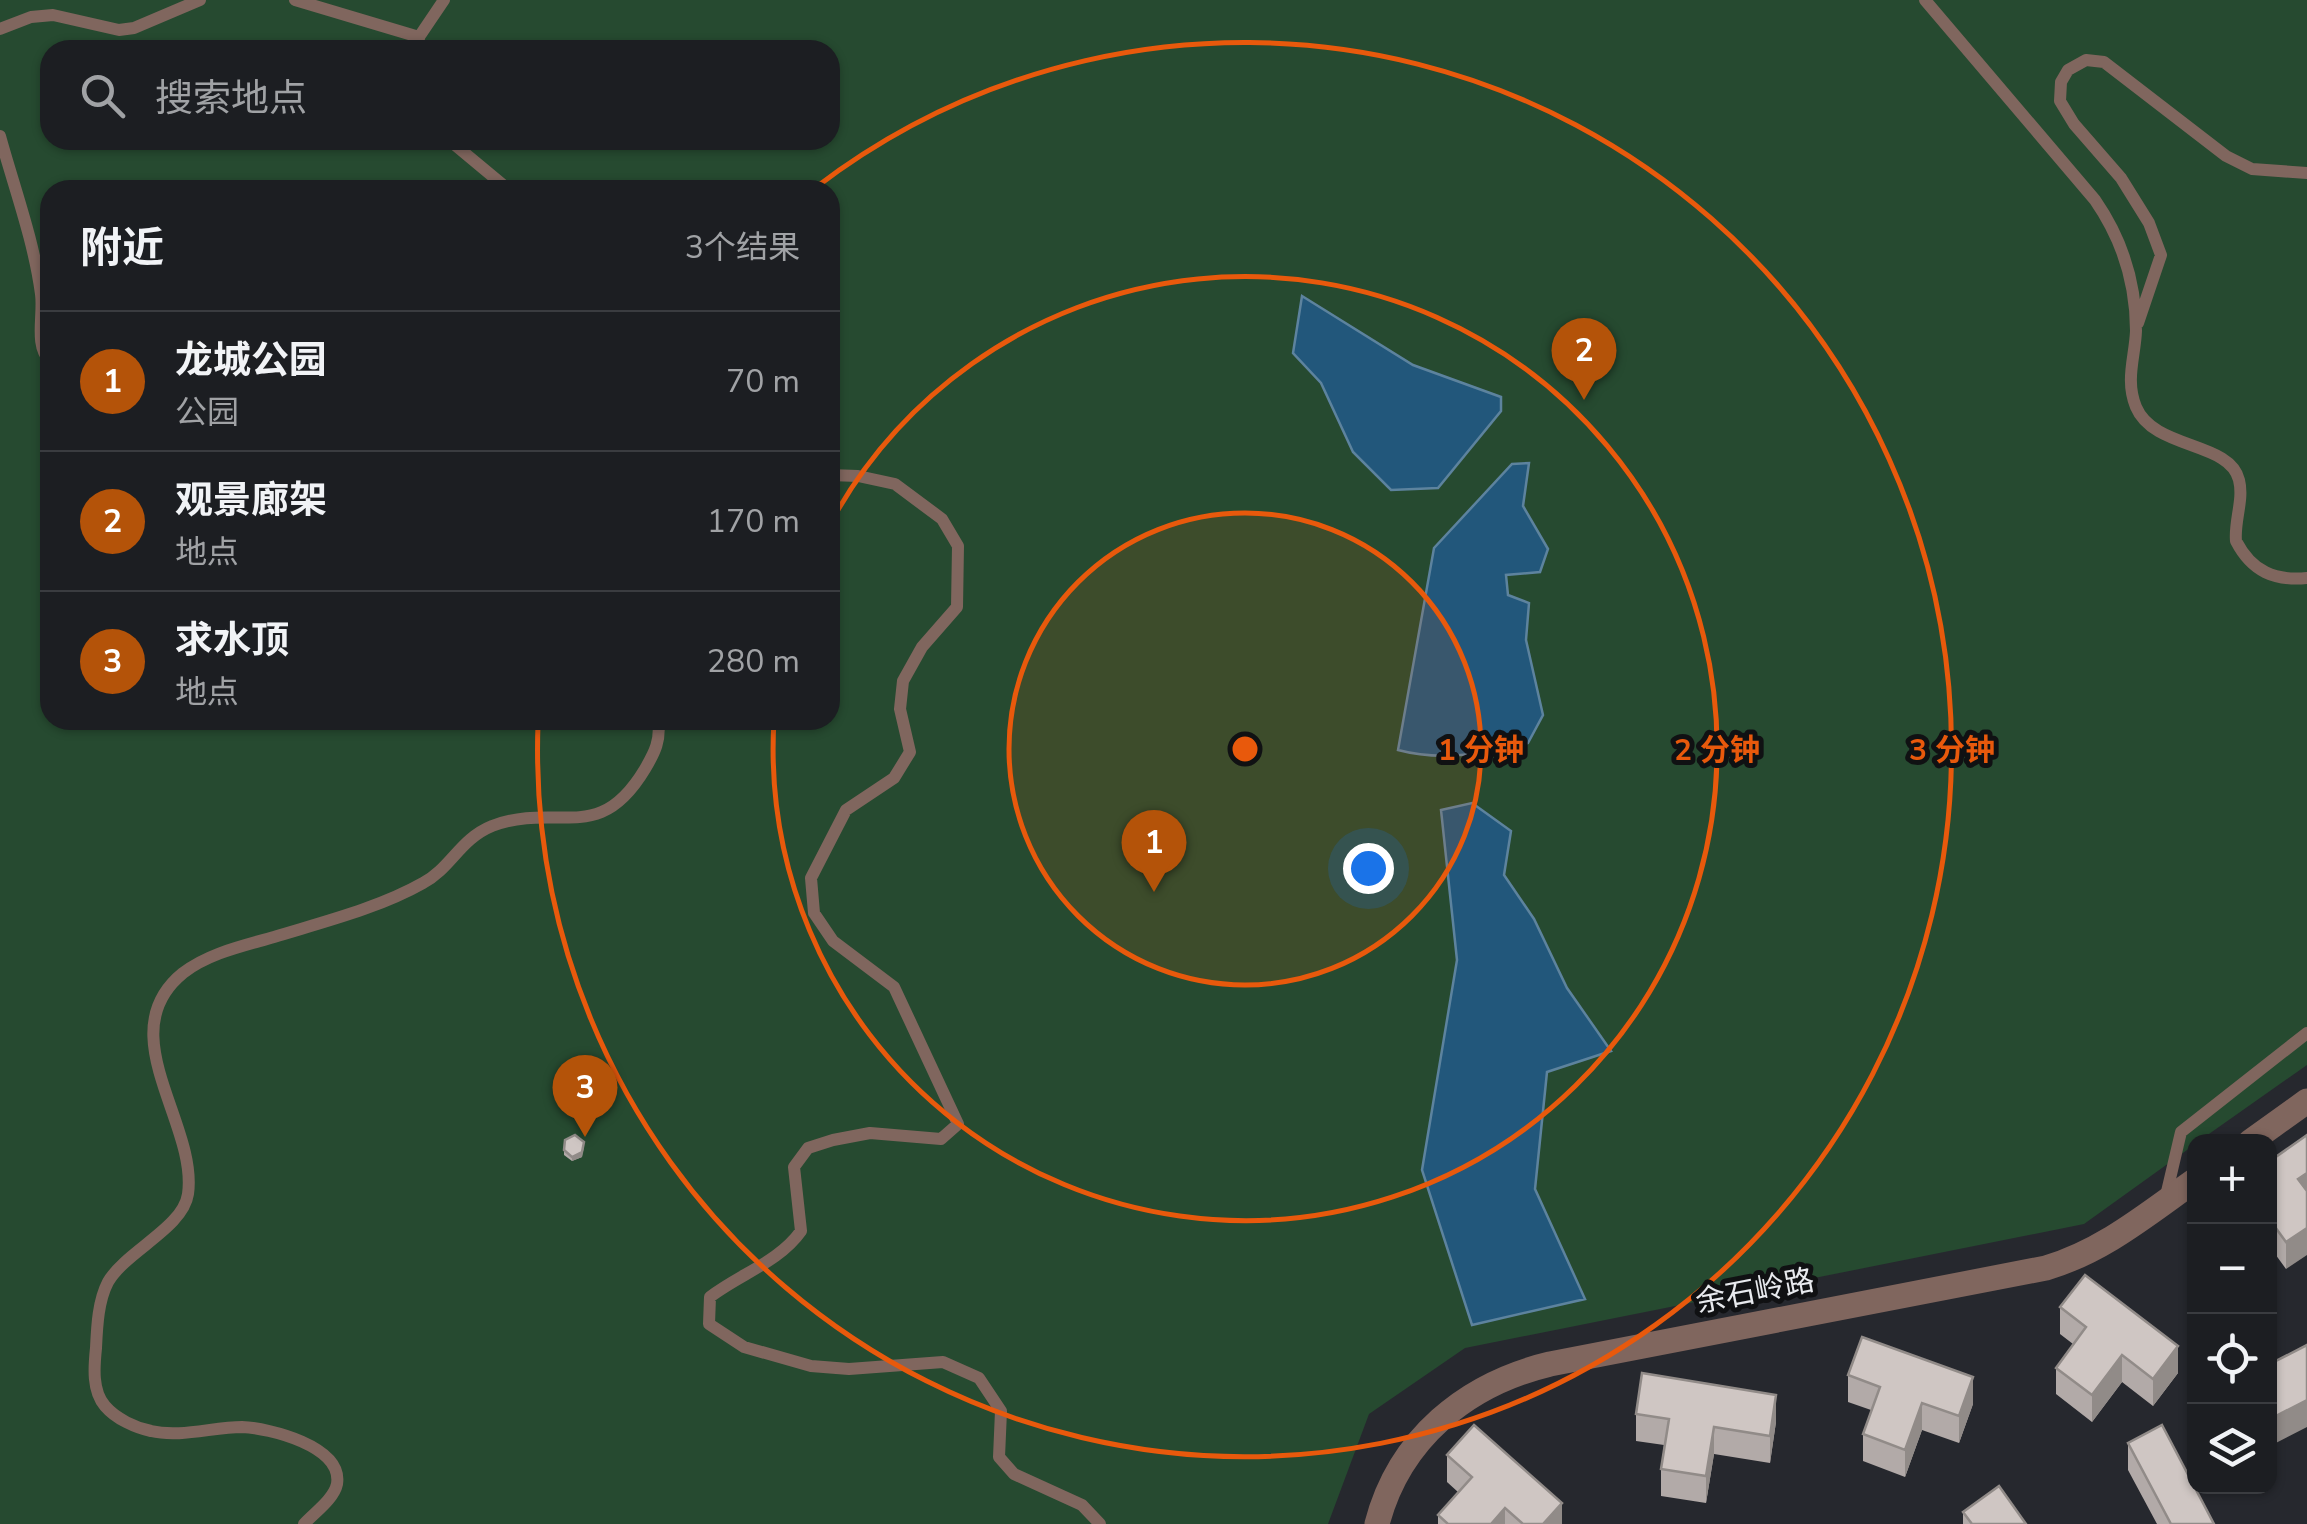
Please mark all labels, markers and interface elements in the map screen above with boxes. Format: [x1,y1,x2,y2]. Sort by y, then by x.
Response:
search box [40,40,840,150]
icon: search [75,68,130,123]
text: 搜索地点 [155,73,307,124]
text: 附近 [80,220,164,277]
text: 3个结果 [685,226,800,269]
pin: 2 [1552,318,1616,400]
text: 龙城公园 [175,335,327,386]
text: 1 [103,360,122,403]
text: 70 m [726,360,800,403]
text: 公园 [175,391,239,434]
text: 观景廊架 [175,475,327,526]
text: 2 [103,500,122,543]
text: 170 m [707,500,800,543]
text: 地点 [175,531,239,574]
text: 求水顶 [175,615,289,666]
text: 3 [103,640,122,683]
text: 280 m [707,640,800,683]
text: 地点 [175,671,239,714]
text: 1 分钟 [1438,730,1524,771]
text: 2 分钟 [1674,730,1760,771]
text: 3 分钟 [1909,730,1995,771]
centre of rings [1227,731,1263,767]
pin: 1 [1122,810,1186,892]
your location [1343,843,1394,894]
pin: 3 [552,1054,618,1137]
map controls [2187,1134,2277,1494]
button: + [2187,1134,2277,1224]
button: − [2187,1224,2277,1314]
street label: 余石岭路 [1692,1260,1818,1323]
button: locate [2187,1314,2277,1404]
button: layers [2187,1404,2277,1494]

